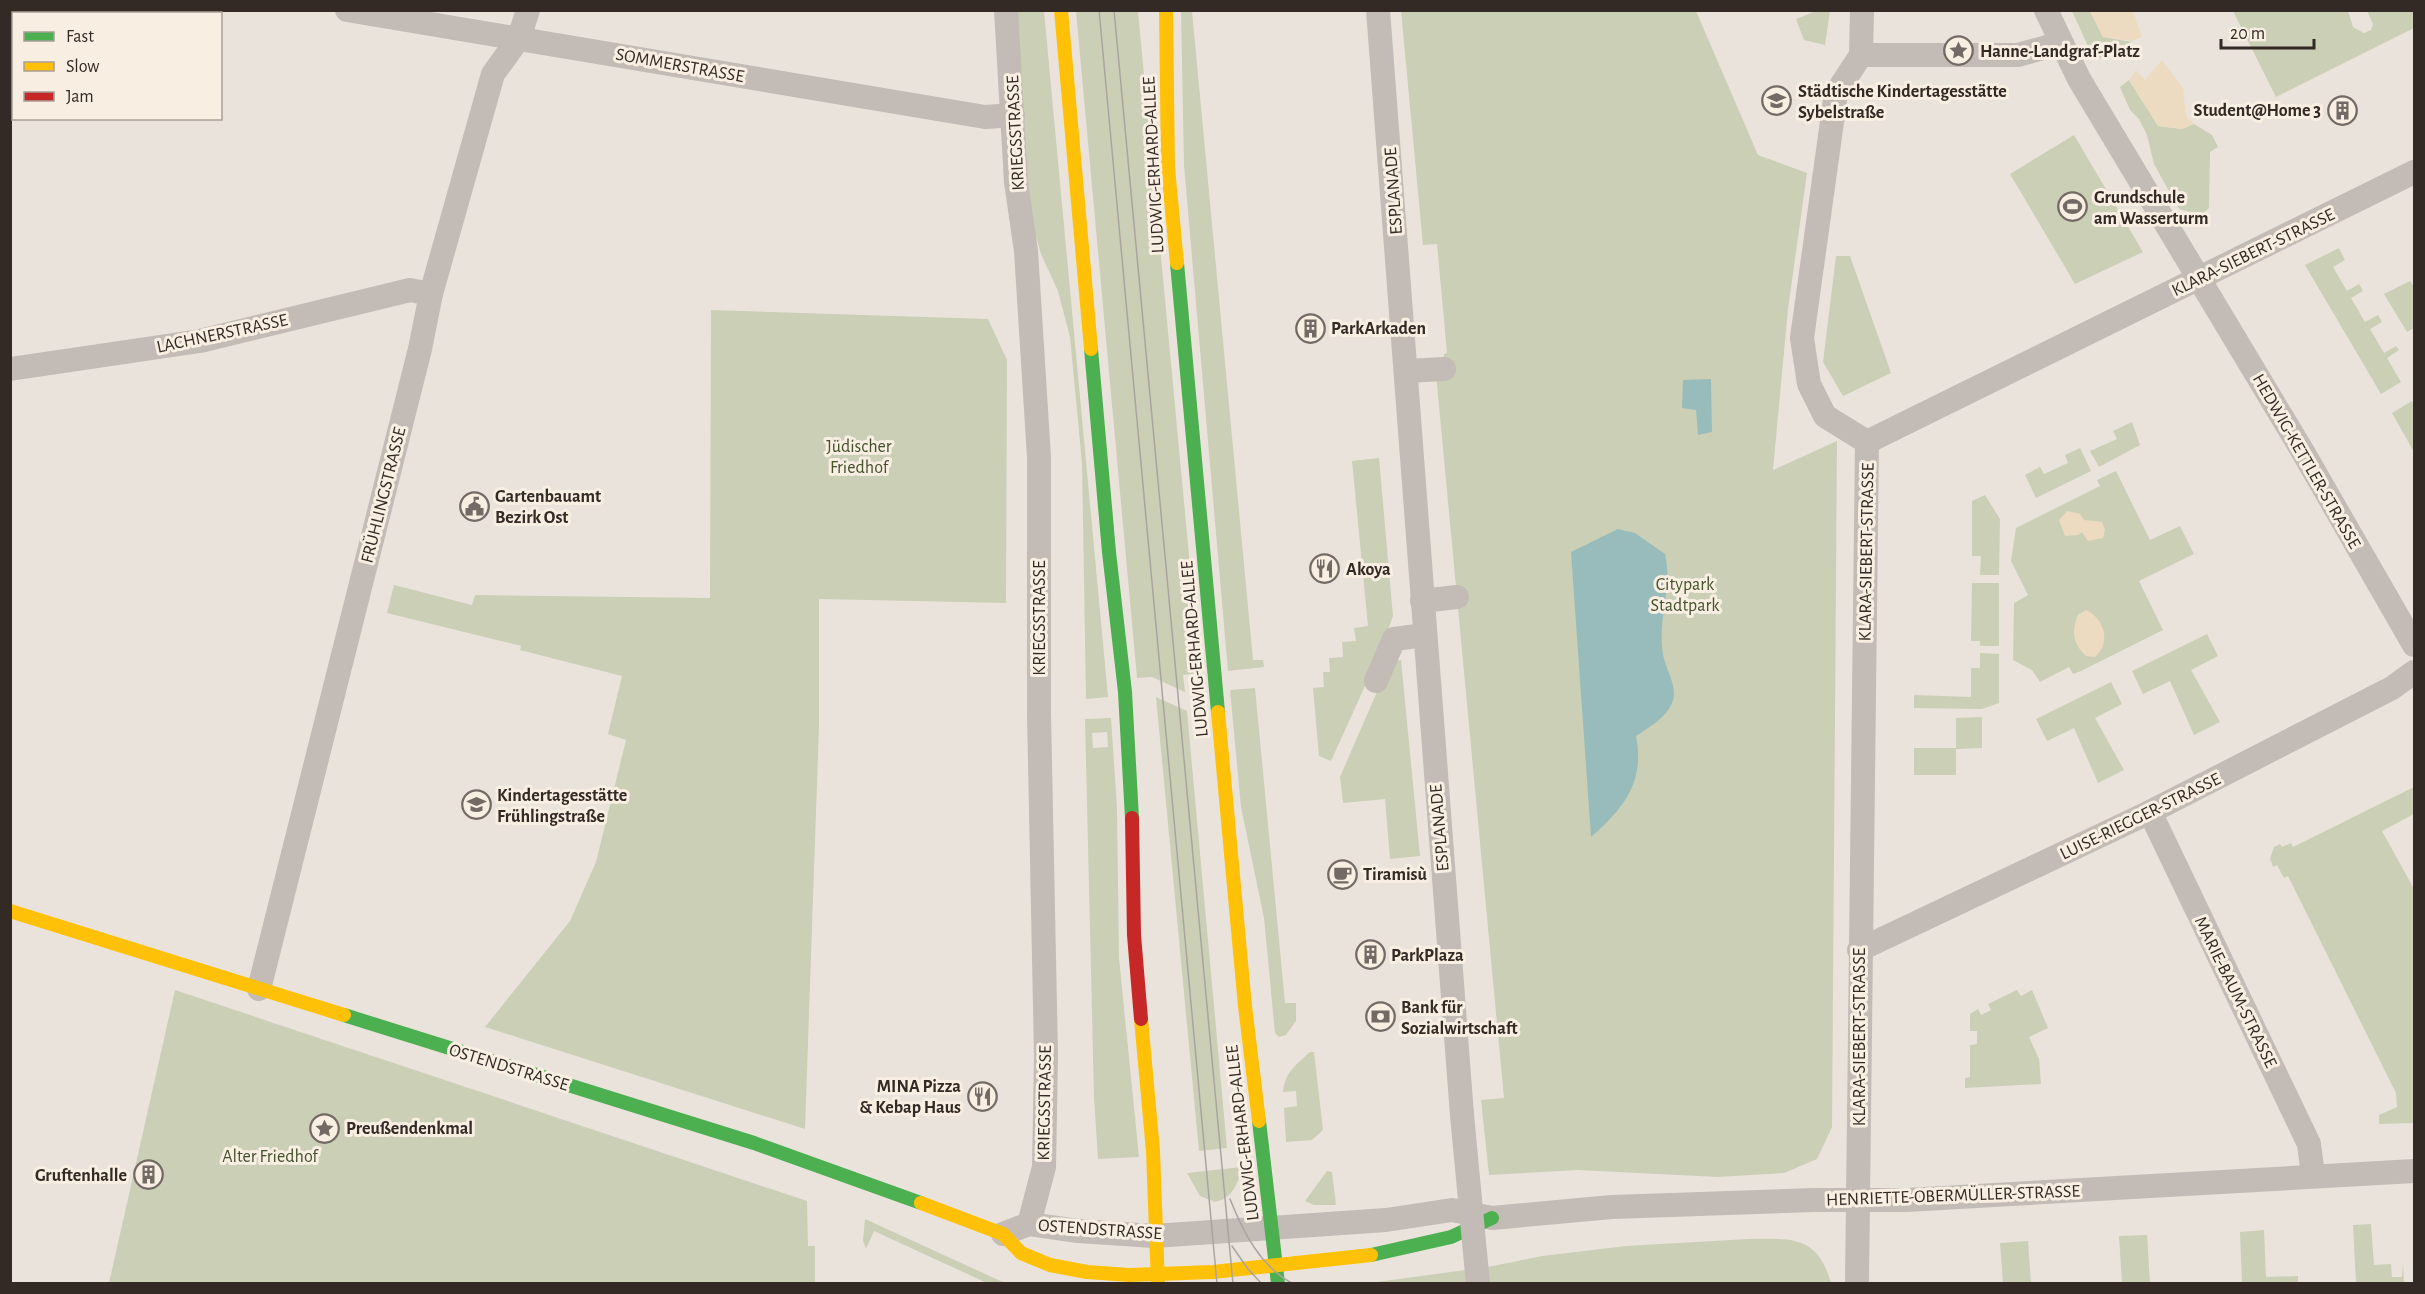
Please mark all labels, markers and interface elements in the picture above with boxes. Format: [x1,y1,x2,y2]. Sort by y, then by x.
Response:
legend [12,12,222,120]
scale bar [2221,12,2314,50]
text: 20 m [2230,25,2265,43]
text: Fast [66,28,94,46]
place icon: Hanne-Landgraf-Platz [1943,35,1975,67]
place label: Hanne-Landgraf-Platz [1980,43,2140,61]
street label: SOMMERSTRASSE [614,46,746,86]
text: Slow [66,58,99,76]
street label: KRIEGSSTRASSE [1004,75,1028,191]
street label: LUDWIG-ERHARD-ALLEE [1140,76,1168,254]
place label: Städtische Kindertagesstätte Sybelstraße [1798,83,2007,122]
school or university icon: Städtische Kindertagesstätte Sybelstraße [1761,85,1793,117]
text: Jam [66,88,94,106]
building icon: Student@Home 3 [2326,94,2358,126]
place label: Student@Home 3 [2193,102,2321,120]
street label: ESPLANADE [1382,146,1406,235]
place label: Grundschule am Wasserturm [2094,189,2209,228]
sports icon: Grundschule am Wasserturm [2057,191,2089,223]
street label: KLARA-SIEBERT-STRASSE [2169,206,2338,300]
street label: LACHNERSTRASSE [155,311,290,357]
building icon: ParkArkaden [1294,312,1326,344]
place label: ParkArkaden [1331,320,1426,338]
street label: HEDWIG-KETTLER-STRASSE [2249,371,2364,552]
street label: FRÜHLINGSTRASSE [356,425,410,565]
park label: Jüdischer Friedhof [826,438,892,477]
street label: KLARA-SIEBERT-STRASSE [1856,462,1878,641]
place label: Gartenbauamt Bezirk Ost [495,488,601,527]
public building icon: Gartenbauamt Bezirk Ost [458,490,490,522]
restaurant icon: Akoya [1309,553,1341,585]
street label: KRIEGSSTRASSE [1031,560,1049,676]
street label: LUDWIG-ERHARD-ALLEE [1178,560,1212,738]
place label: Akoya [1346,561,1391,579]
park label: Citypark Stadtpark [1651,576,1720,615]
street label: LUISE-RIEGGER-STRASSE [2057,770,2224,864]
street label: ESPLANADE [1427,783,1453,872]
place label: Kindertagesstätte Frühlingstraße [497,787,627,826]
school or university icon: Kindertagesstätte Frühlingstraße [460,789,492,821]
cafe icon: Tiramisù [1326,858,1358,890]
place label: Tiramisù [1363,866,1428,884]
street label: MARIE-BAUM-STRASSE [2191,914,2280,1071]
building icon: ParkPlaza [1354,939,1386,971]
place label: ParkPlaza [1391,947,1464,965]
street label: KLARA-SIEBERT-STRASSE [1851,947,1869,1126]
place label: Bank für Sozialwirtschaft [1401,999,1518,1038]
bank icon: Bank für Sozialwirtschaft [1364,1001,1396,1033]
street label: OSTENDSTRASSE [447,1041,571,1095]
street label: LUDWIG-ERHARD-ALLEE [1223,1044,1263,1222]
street label: KRIEGSSTRASSE [1035,1045,1055,1161]
place label: MINA Pizza & Kebap Haus [860,1078,961,1117]
restaurant icon: MINA Pizza & Kebap Haus [966,1080,998,1112]
place icon: Preußendenkmal [309,1112,341,1144]
place label: Preußendenkmal [346,1120,473,1138]
park label: Alter Friedhof [222,1148,319,1166]
building icon: Gruftenhalle [132,1159,164,1191]
place label: Gruftenhalle [35,1167,127,1185]
street label: HENRIETTE-OBERMÜLLER-STRASSE [1826,1181,2081,1209]
street label: OSTENDSTRASSE [1037,1217,1163,1243]

